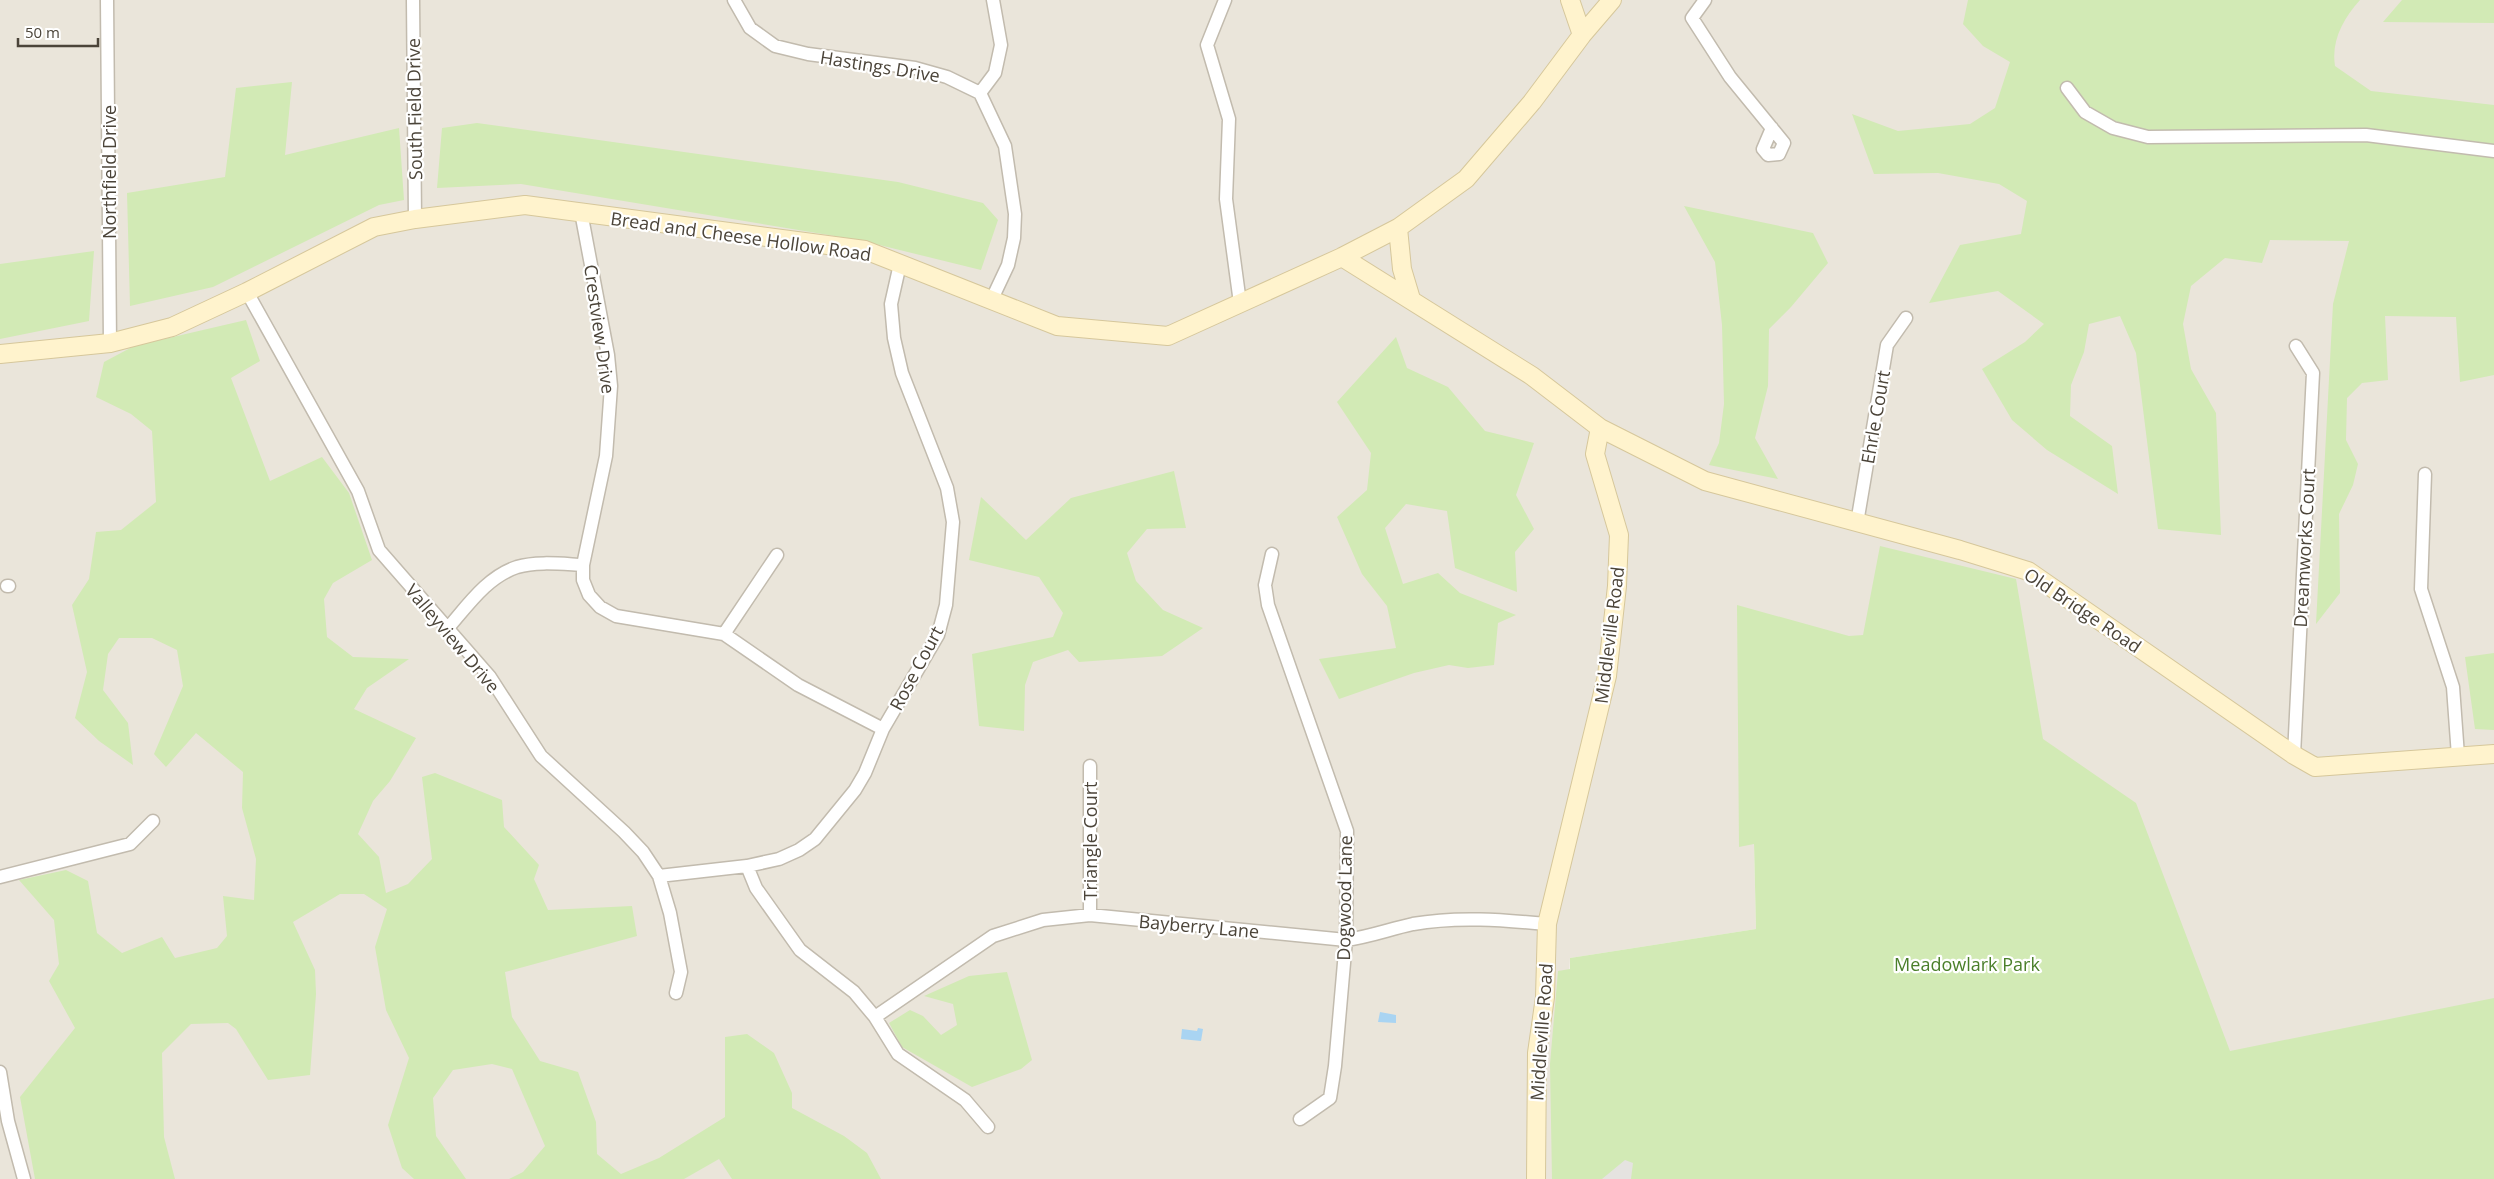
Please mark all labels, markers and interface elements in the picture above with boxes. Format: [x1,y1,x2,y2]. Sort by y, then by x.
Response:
scale bar [18,15,98,47]
text: 50 m [25,22,60,42]
street label: South Field Drive [401,38,427,180]
street label: Hastings Drive [818,45,942,87]
street label: Northfield Drive [97,105,121,239]
street label: Bread and Cheese Hollow Road [609,206,873,266]
street label: Crestview Drive [579,263,621,395]
street label: Ehrle Court [1855,368,1895,466]
street label: Dreamworks Court [2288,468,2320,628]
street label: Old Bridge Road [2020,562,2146,658]
street label: Middleville Road [1589,565,1629,705]
street label: Valleyview Drive [400,578,506,698]
street label: Rose Court [884,622,948,714]
street label: Triangle Court [1078,782,1102,900]
street label: Dogwood Lane [1331,835,1357,961]
street label: Bayberry Lane [1138,909,1260,943]
park label: Meadowlark Park [1894,952,2040,976]
street label: Middleville Road [1524,962,1558,1102]

